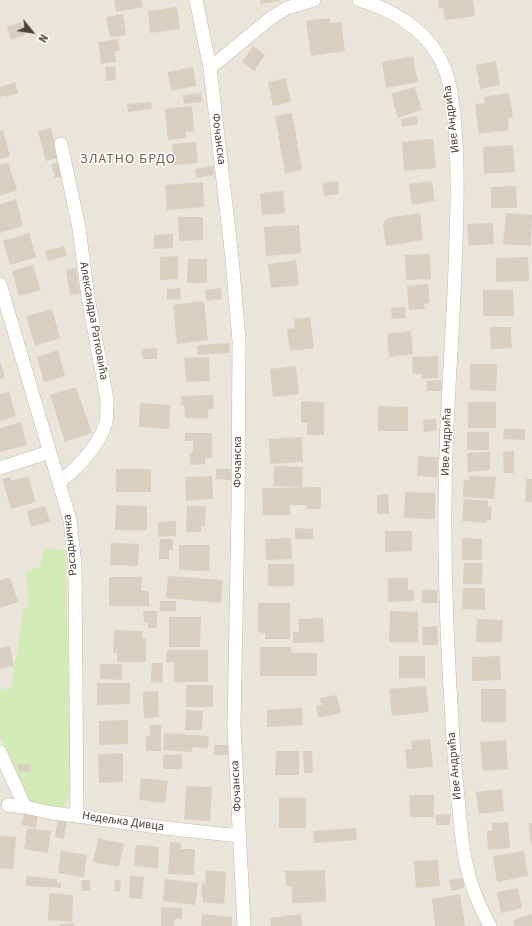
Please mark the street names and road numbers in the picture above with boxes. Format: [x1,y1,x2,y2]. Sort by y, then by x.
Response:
street label: Иве Андрића [441,84,463,154]
street label: Фочанска [208,113,228,165]
street label: Александра Ратковића [76,261,110,381]
street label: Иве Андрића [439,408,455,476]
street label: Фочанска [231,436,245,488]
street label: Расадничка [61,514,81,576]
street label: Иве Андрића [445,731,465,801]
street label: Фочанска [228,760,246,812]
street label: Недељка Дивца [81,809,165,835]

